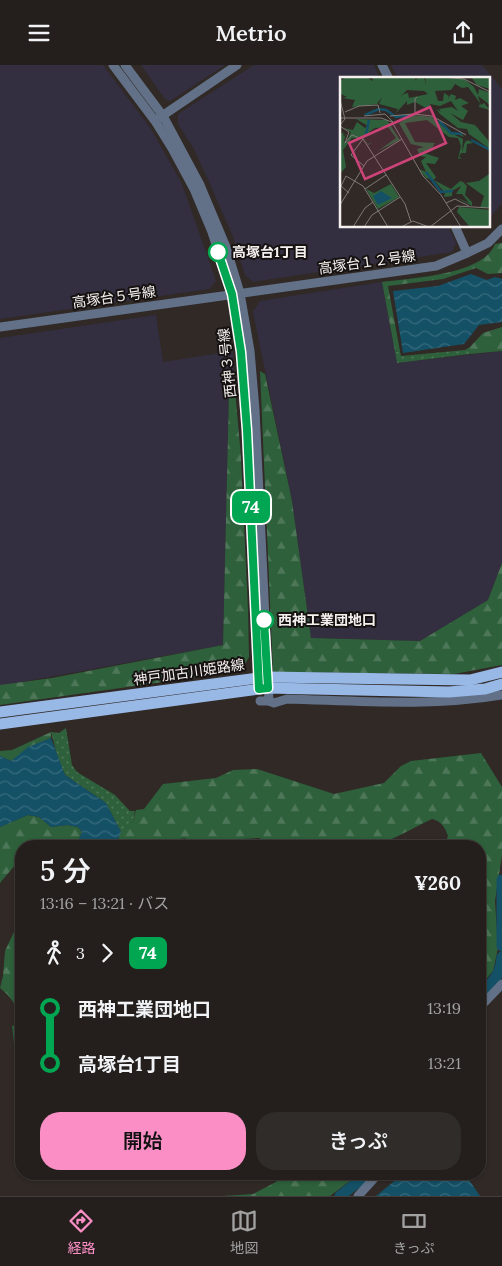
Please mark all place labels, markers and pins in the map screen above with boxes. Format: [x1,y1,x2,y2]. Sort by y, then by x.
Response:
marker: 高塚台1丁目 [208,242,228,262]
place label: 高塚台1丁目 [232,243,308,261]
marker: 西神工業団地口 [254,610,274,630]
place label: 西神工業団地口 [278,611,376,629]

